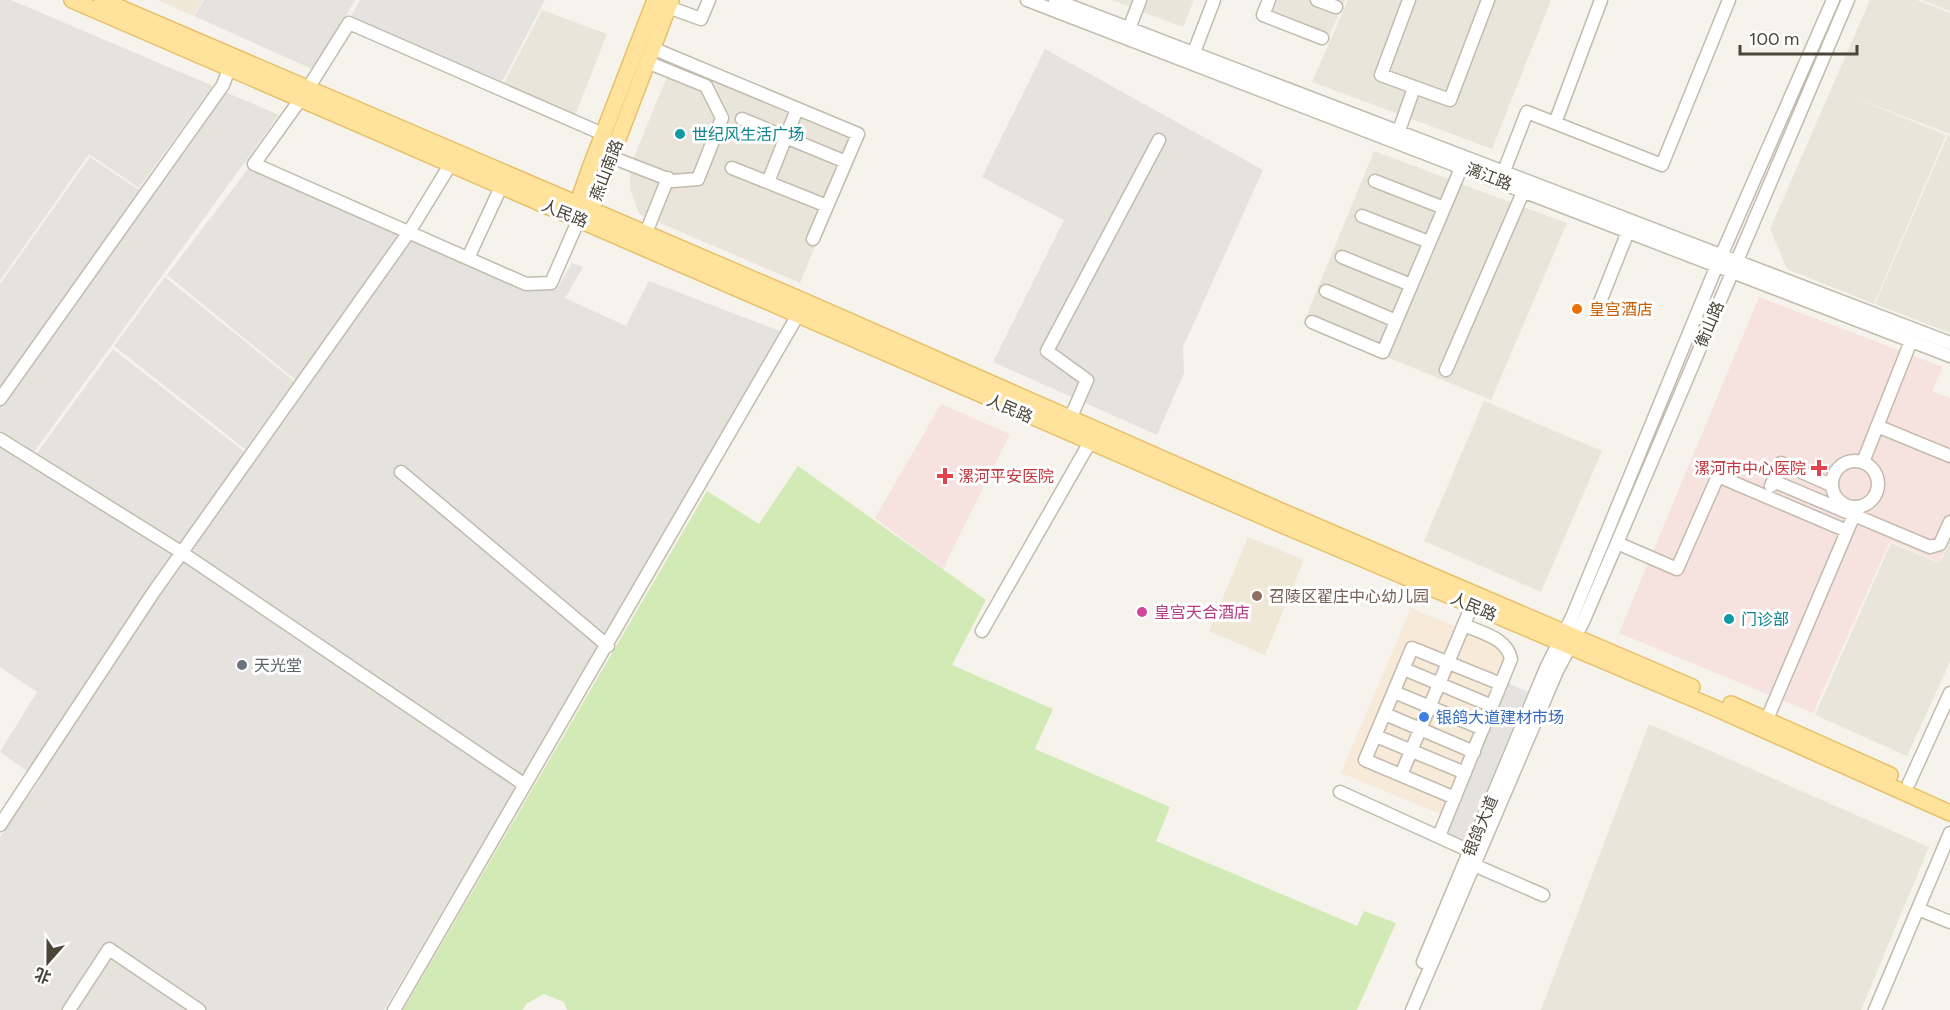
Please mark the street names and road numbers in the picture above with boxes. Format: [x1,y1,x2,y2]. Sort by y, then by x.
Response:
street label: 燕山南路 [586,137,627,203]
street label: 漓江路 [1463,159,1515,194]
street label: 人民路 [539,196,591,231]
street label: 衡山路 [1691,298,1728,350]
street label: 人民路 [984,390,1036,427]
street label: 人民路 [1448,588,1500,625]
street label: 银鸽大道 [1459,793,1502,859]

